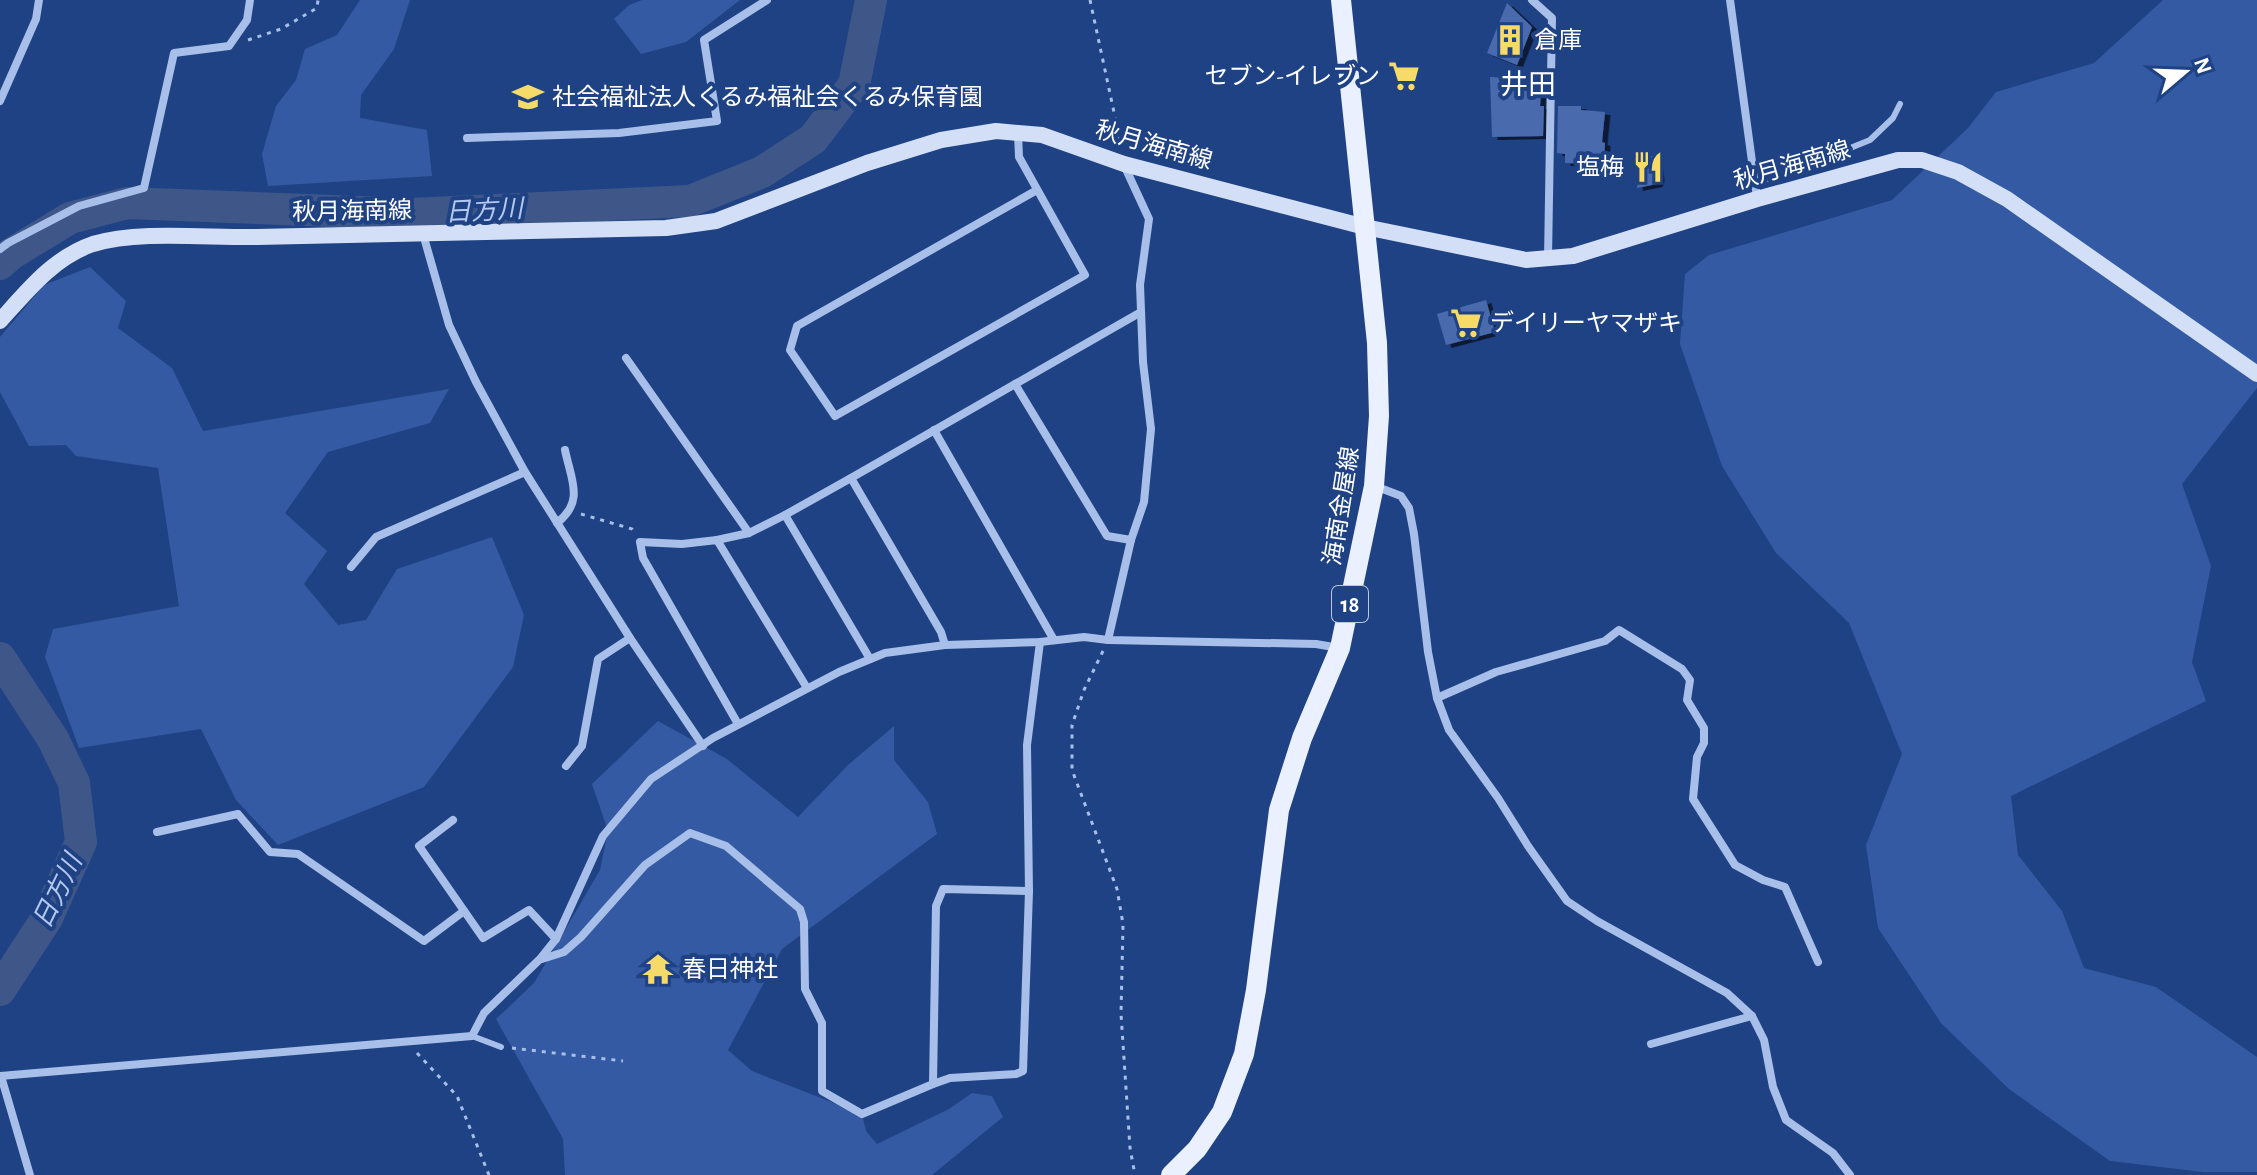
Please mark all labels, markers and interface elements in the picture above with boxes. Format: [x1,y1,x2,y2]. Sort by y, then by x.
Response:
building icon: 倉庫 [1493,23,1527,57]
place label: 倉庫 [1534,27,1582,53]
north arrow [2145,32,2225,112]
text: N [2190,55,2216,77]
supermarket icon: セブン-イレブン [1387,59,1421,93]
place label: セブン-イレブン [1205,63,1380,89]
district label: 井田 [1500,70,1556,100]
school or university icon: 社会福祉法人くるみ福祉会くるみ保育園 [511,80,545,114]
place label: 社会福祉法人くるみ福祉会くるみ保育園 [552,84,983,110]
street label: 秋月海南線 [1093,116,1215,174]
street label: 秋月海南線 [1731,136,1853,194]
restaurant icon: 塩梅 [1631,150,1665,184]
place label: 塩梅 [1576,154,1624,180]
water label: 日方川 [444,195,527,226]
street label: 秋月海南線 [292,197,412,225]
supermarket icon: デイリーヤマザキ [1449,306,1483,340]
place label: デイリーヤマザキ [1490,310,1682,336]
street label: 海南金屋線 [1319,445,1363,567]
road number: 18 [1332,586,1368,622]
water label: 日方川 [28,848,88,932]
temple icon: 春日神社 [641,952,675,986]
place label: 春日神社 [682,956,778,982]

